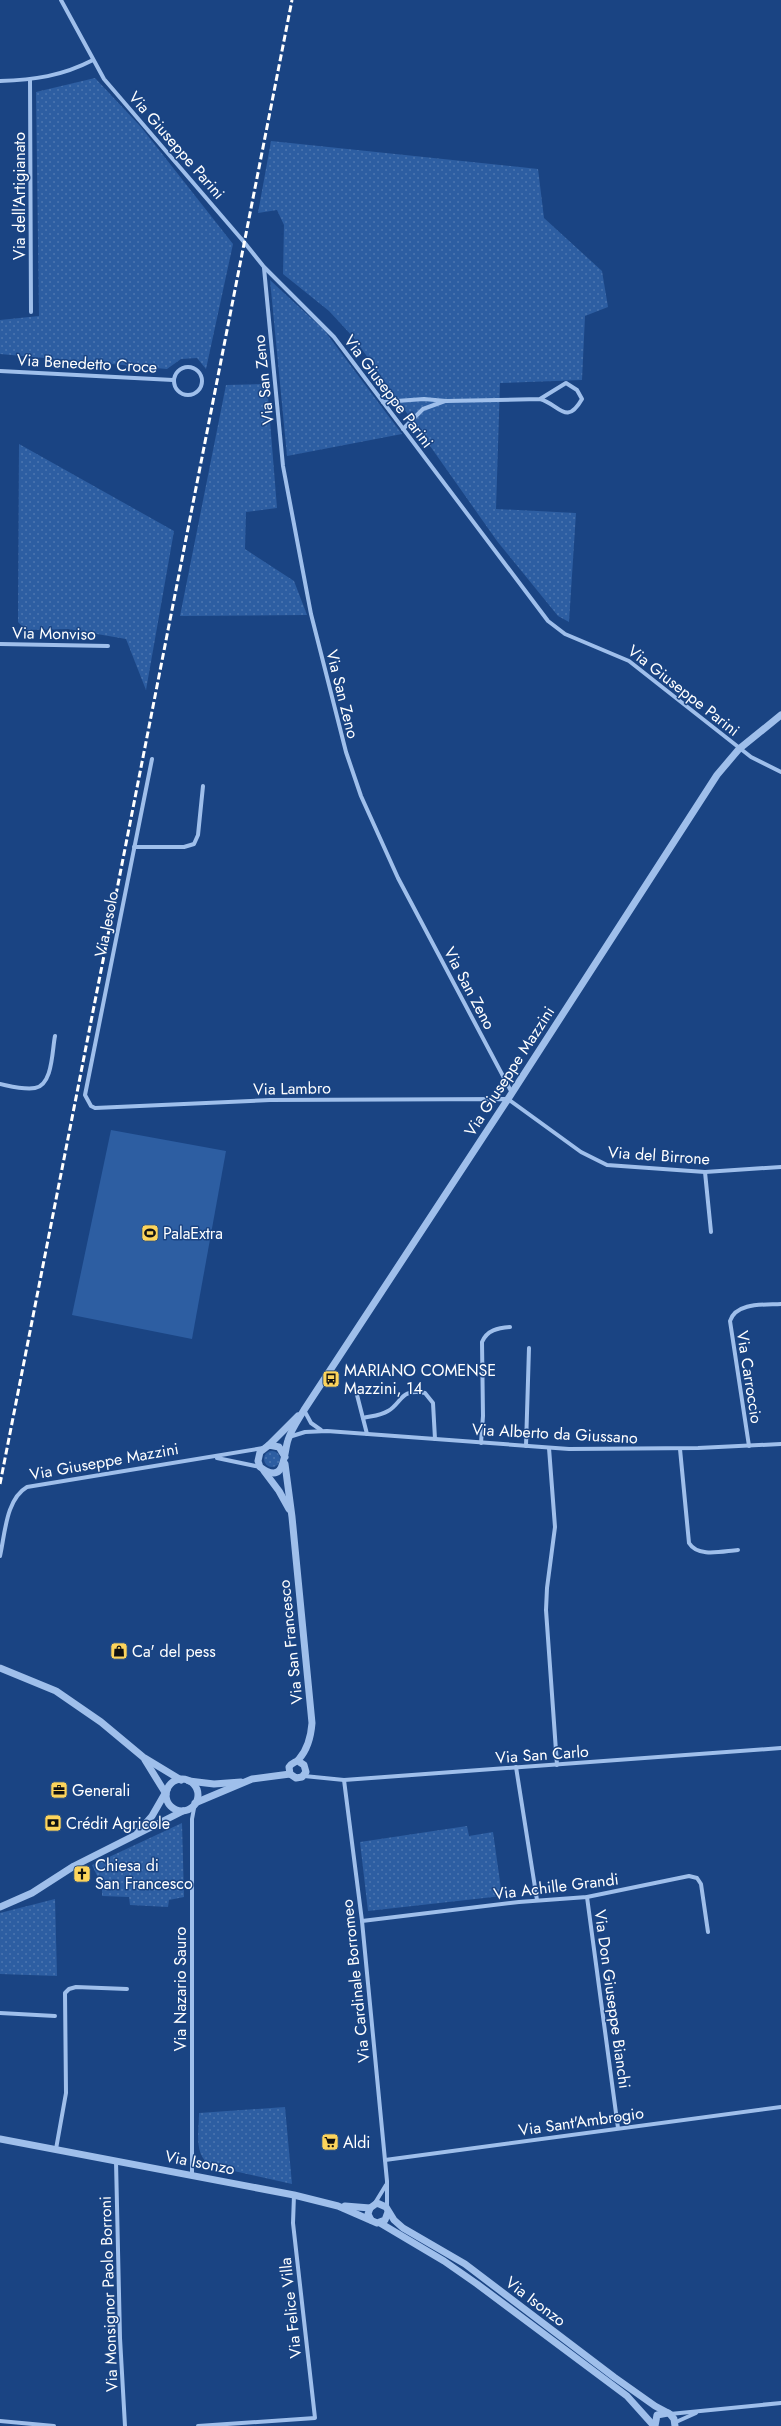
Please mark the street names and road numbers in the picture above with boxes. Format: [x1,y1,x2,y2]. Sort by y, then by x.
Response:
street label: Via Giuseppe Parini [123,86,230,204]
street label: Via dell'Artigianato [8,132,31,260]
street label: Via Giuseppe Parini [338,330,439,453]
street label: Via San Zeno [247,333,280,426]
street label: Via Benedetto Croce [16,348,158,379]
street label: Via Monviso [12,621,96,646]
street label: Via Giuseppe Parini [623,639,744,741]
street label: Via San Zeno [320,647,365,741]
street label: Via Jesolo [89,889,124,959]
street label: Via San Zeno [438,943,501,1034]
street label: Via Giuseppe Mazzini [459,1002,560,1141]
street label: Via Lambro [253,1076,331,1101]
street label: Via del Birrone [607,1140,711,1171]
street label: Via Carroccio [731,1329,768,1425]
street label: Via Alberto da Giussano [471,1418,639,1449]
street label: Via Giuseppe Mazzini [28,1437,180,1486]
street label: Via San Francesco [273,1578,308,1705]
street label: Via San Carlo [495,1740,590,1769]
street label: Via Achille Grandi [492,1867,620,1906]
street label: Via Cardinale Borromeo [335,1898,376,2064]
street label: Via Don Giuseppe Bianchi [589,1908,636,2090]
street label: Via Nazario Sauro [169,1927,192,2051]
street label: Via Sant'Ambrogio [517,2101,645,2142]
street label: Via Isonzo [163,2144,237,2181]
street label: Via Monsignor Paolo Borroni [94,2196,123,2392]
street label: Via Felice Villa [274,2256,307,2360]
street label: Via Isonzo [501,2271,571,2332]

